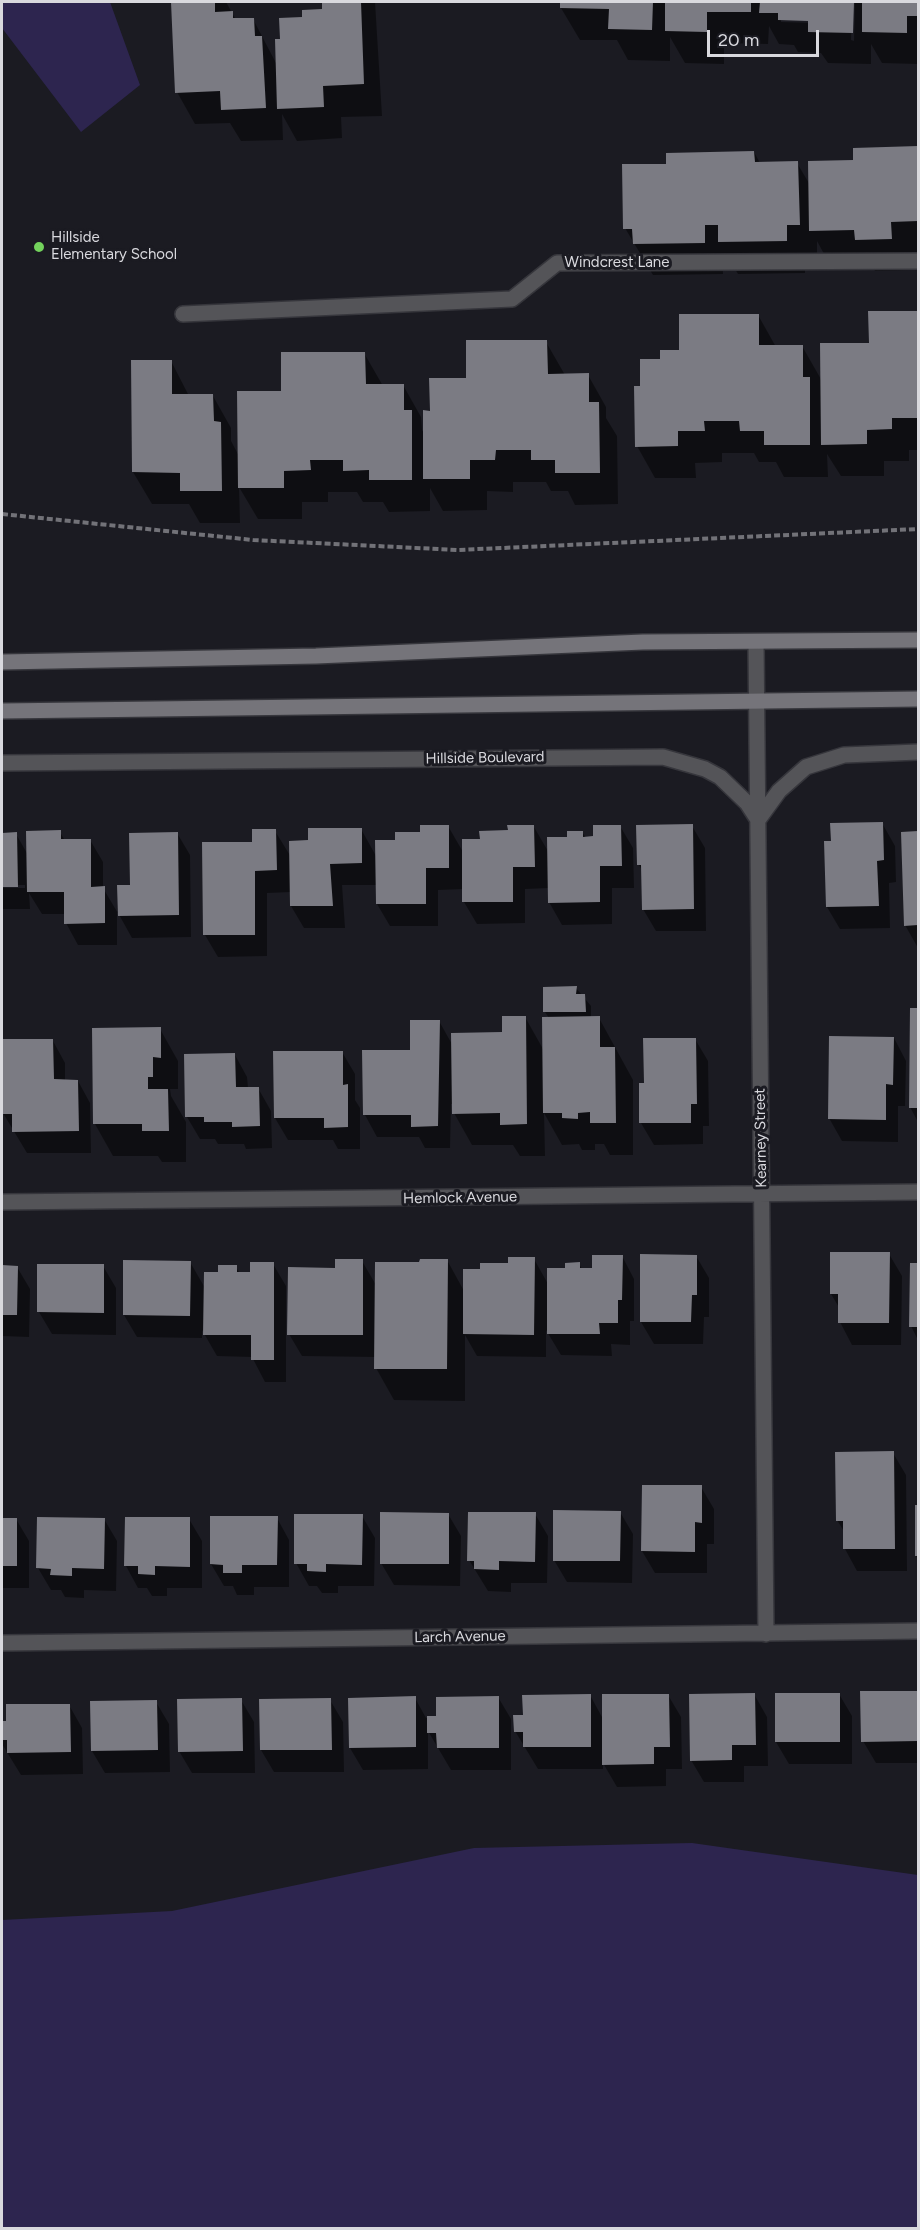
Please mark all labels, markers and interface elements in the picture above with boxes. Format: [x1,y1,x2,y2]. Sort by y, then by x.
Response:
scale bar [710,18,822,56]
text: 20 m [718,29,759,51]
place label: Hillside Elementary School [51,229,177,264]
marker: Hillside Elementary School [32,240,46,254]
street label: Windcrest Lane [565,254,669,272]
street label: Hillside Boulevard [425,748,545,768]
street label: Kearney Street [751,1088,771,1188]
street label: Hemlock Avenue [403,1188,517,1208]
street label: Larch Avenue [414,1627,506,1647]

